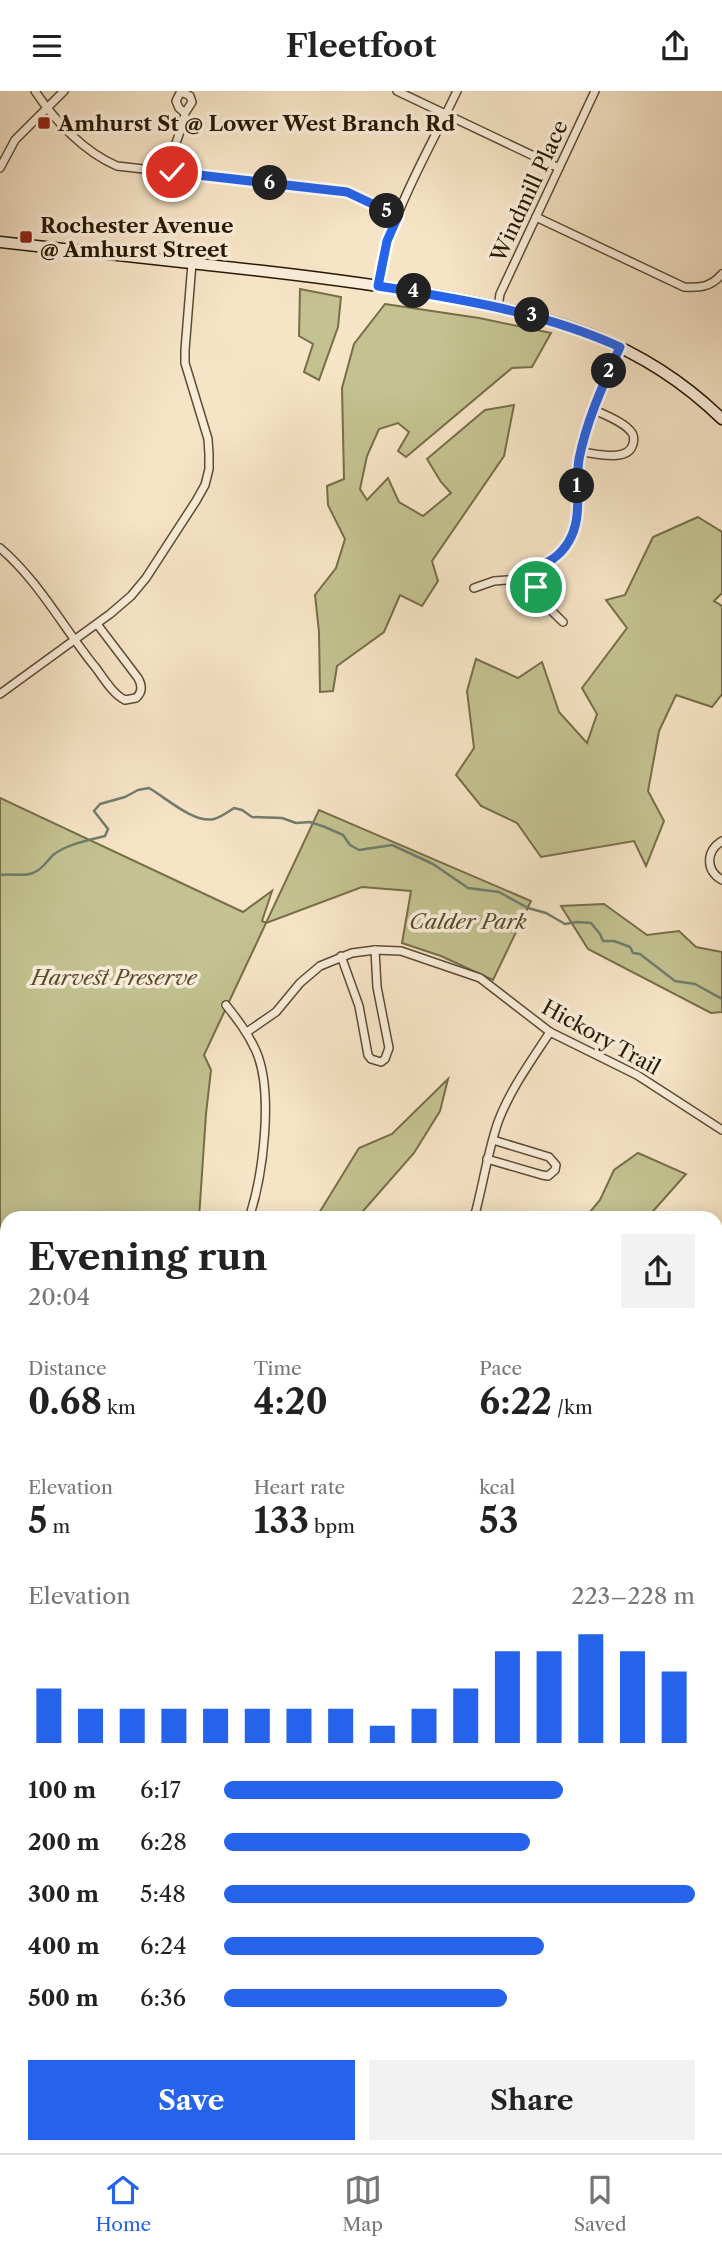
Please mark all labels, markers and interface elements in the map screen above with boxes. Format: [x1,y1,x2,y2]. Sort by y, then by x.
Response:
text: Fleetfoot [286,26,436,65]
icon: menu [28,27,66,65]
icon: share [656,27,694,65]
place label: Amhurst St @ Lower West Branch Rd [57,111,455,136]
marker: Amhurst St @ Lower West Branch Rd [36,115,52,131]
street label: Windmill Place [485,116,573,267]
pin [142,142,202,202]
icon: check [153,153,191,191]
pin: 6 [252,165,288,201]
text: 6 [264,171,275,194]
pin: 5 [370,193,404,229]
text: 5 [381,199,392,222]
place label: Rochester Avenue @ Amhurst Street [40,213,233,262]
marker: Rochester Avenue @ Amhurst Street [18,229,34,245]
pin: 4 [396,273,432,309]
text: 4 [408,279,419,302]
pin: 3 [514,297,550,333]
text: 3 [526,303,537,326]
pin: 2 [592,353,626,389]
text: 2 [603,359,614,382]
pin: 1 [560,469,594,503]
text: 1 [572,474,581,497]
pin [506,557,566,617]
icon: arrive [517,568,555,606]
park label: Calder Park [409,909,527,934]
park label: Harvest Preserve [29,965,198,990]
street label: Hickory Trail [537,994,665,1080]
text: Evening run [28,1233,268,1280]
button: share [621,1234,695,1308]
text: 20:04 [28,1283,90,1311]
text: Distance [28,1357,107,1380]
text: Time [254,1357,302,1380]
text: Pace [479,1357,522,1380]
text: 0.68 [28,1380,102,1423]
text: 4:20 [254,1380,328,1423]
text: 6:22 [479,1380,552,1423]
text: km [102,1396,136,1419]
text: /km [552,1396,593,1419]
text: Elevation [28,1476,113,1499]
text: Heart rate [254,1476,345,1499]
text: kcal [479,1476,515,1499]
text: 5 [28,1499,47,1542]
text: 133 [254,1499,309,1542]
text: 53 [479,1499,518,1542]
text: m [47,1515,70,1538]
text: bpm [309,1515,355,1538]
text: Elevation [28,1582,131,1610]
text: 223–228 m [571,1582,695,1610]
text: 100 m [28,1776,96,1804]
text: 6:17 [140,1776,181,1804]
text: 200 m [28,1828,100,1856]
text: 6:28 [140,1828,187,1856]
text: 300 m [28,1880,99,1908]
text: 5:48 [140,1880,186,1908]
text: 400 m [28,1932,100,1960]
text: 6:24 [140,1932,186,1960]
text: 500 m [28,1984,99,2012]
text: 6:36 [140,1984,186,2012]
button: Save [28,2060,355,2140]
button: Share [369,2060,695,2140]
tab: Home [95,2171,151,2236]
tab: Map [342,2171,383,2236]
tab: Saved [574,2171,627,2236]

